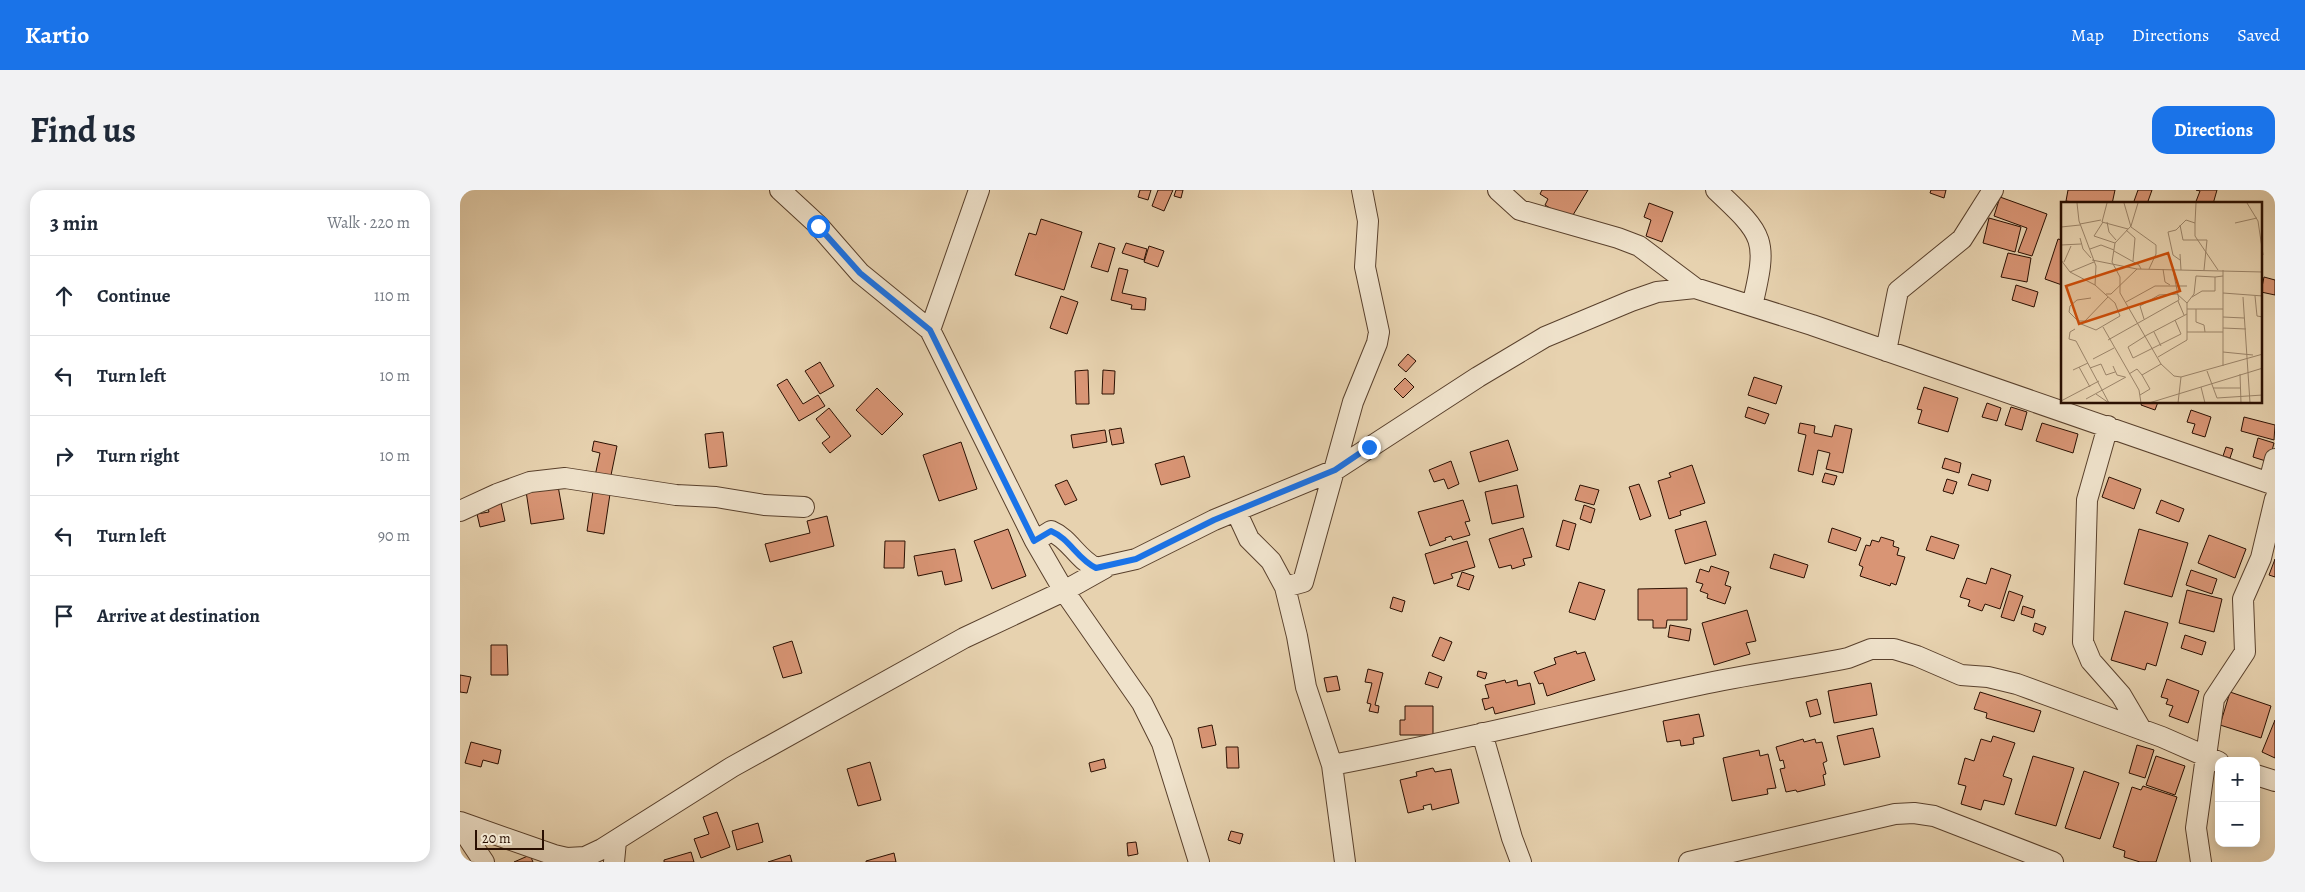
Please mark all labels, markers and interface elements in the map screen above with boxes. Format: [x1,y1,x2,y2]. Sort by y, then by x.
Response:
text: Kartio [25,19,89,51]
text: Map [2071,23,2104,47]
text: Directions [2132,23,2209,47]
text: Saved [2237,23,2280,47]
text: Find us [30,106,136,154]
button: Directions [2152,106,2275,154]
inset map [2061,202,2262,404]
text: 3 min [50,209,98,237]
text: Walk · 220 m [327,212,410,234]
route start [807,215,830,238]
icon: ahead [50,282,78,310]
text: Continue [97,283,171,309]
text: 110 m [374,285,410,307]
icon: left [50,362,78,390]
text: Turn left [97,363,166,389]
text: 10 m [380,365,410,387]
route end [1358,436,1381,459]
icon: right [50,442,78,470]
text: Turn right [97,443,179,469]
text: 10 m [380,445,410,467]
icon: left [50,522,78,550]
text: Turn left [97,523,166,549]
text: 90 m [378,525,410,547]
icon: arrive [50,602,78,630]
text: Arrive at destination [97,603,260,629]
map controls [2215,757,2260,847]
button: + [2215,757,2260,802]
button: − [2215,802,2260,847]
scale bar [475,827,544,850]
text: 20 m [482,829,511,848]

